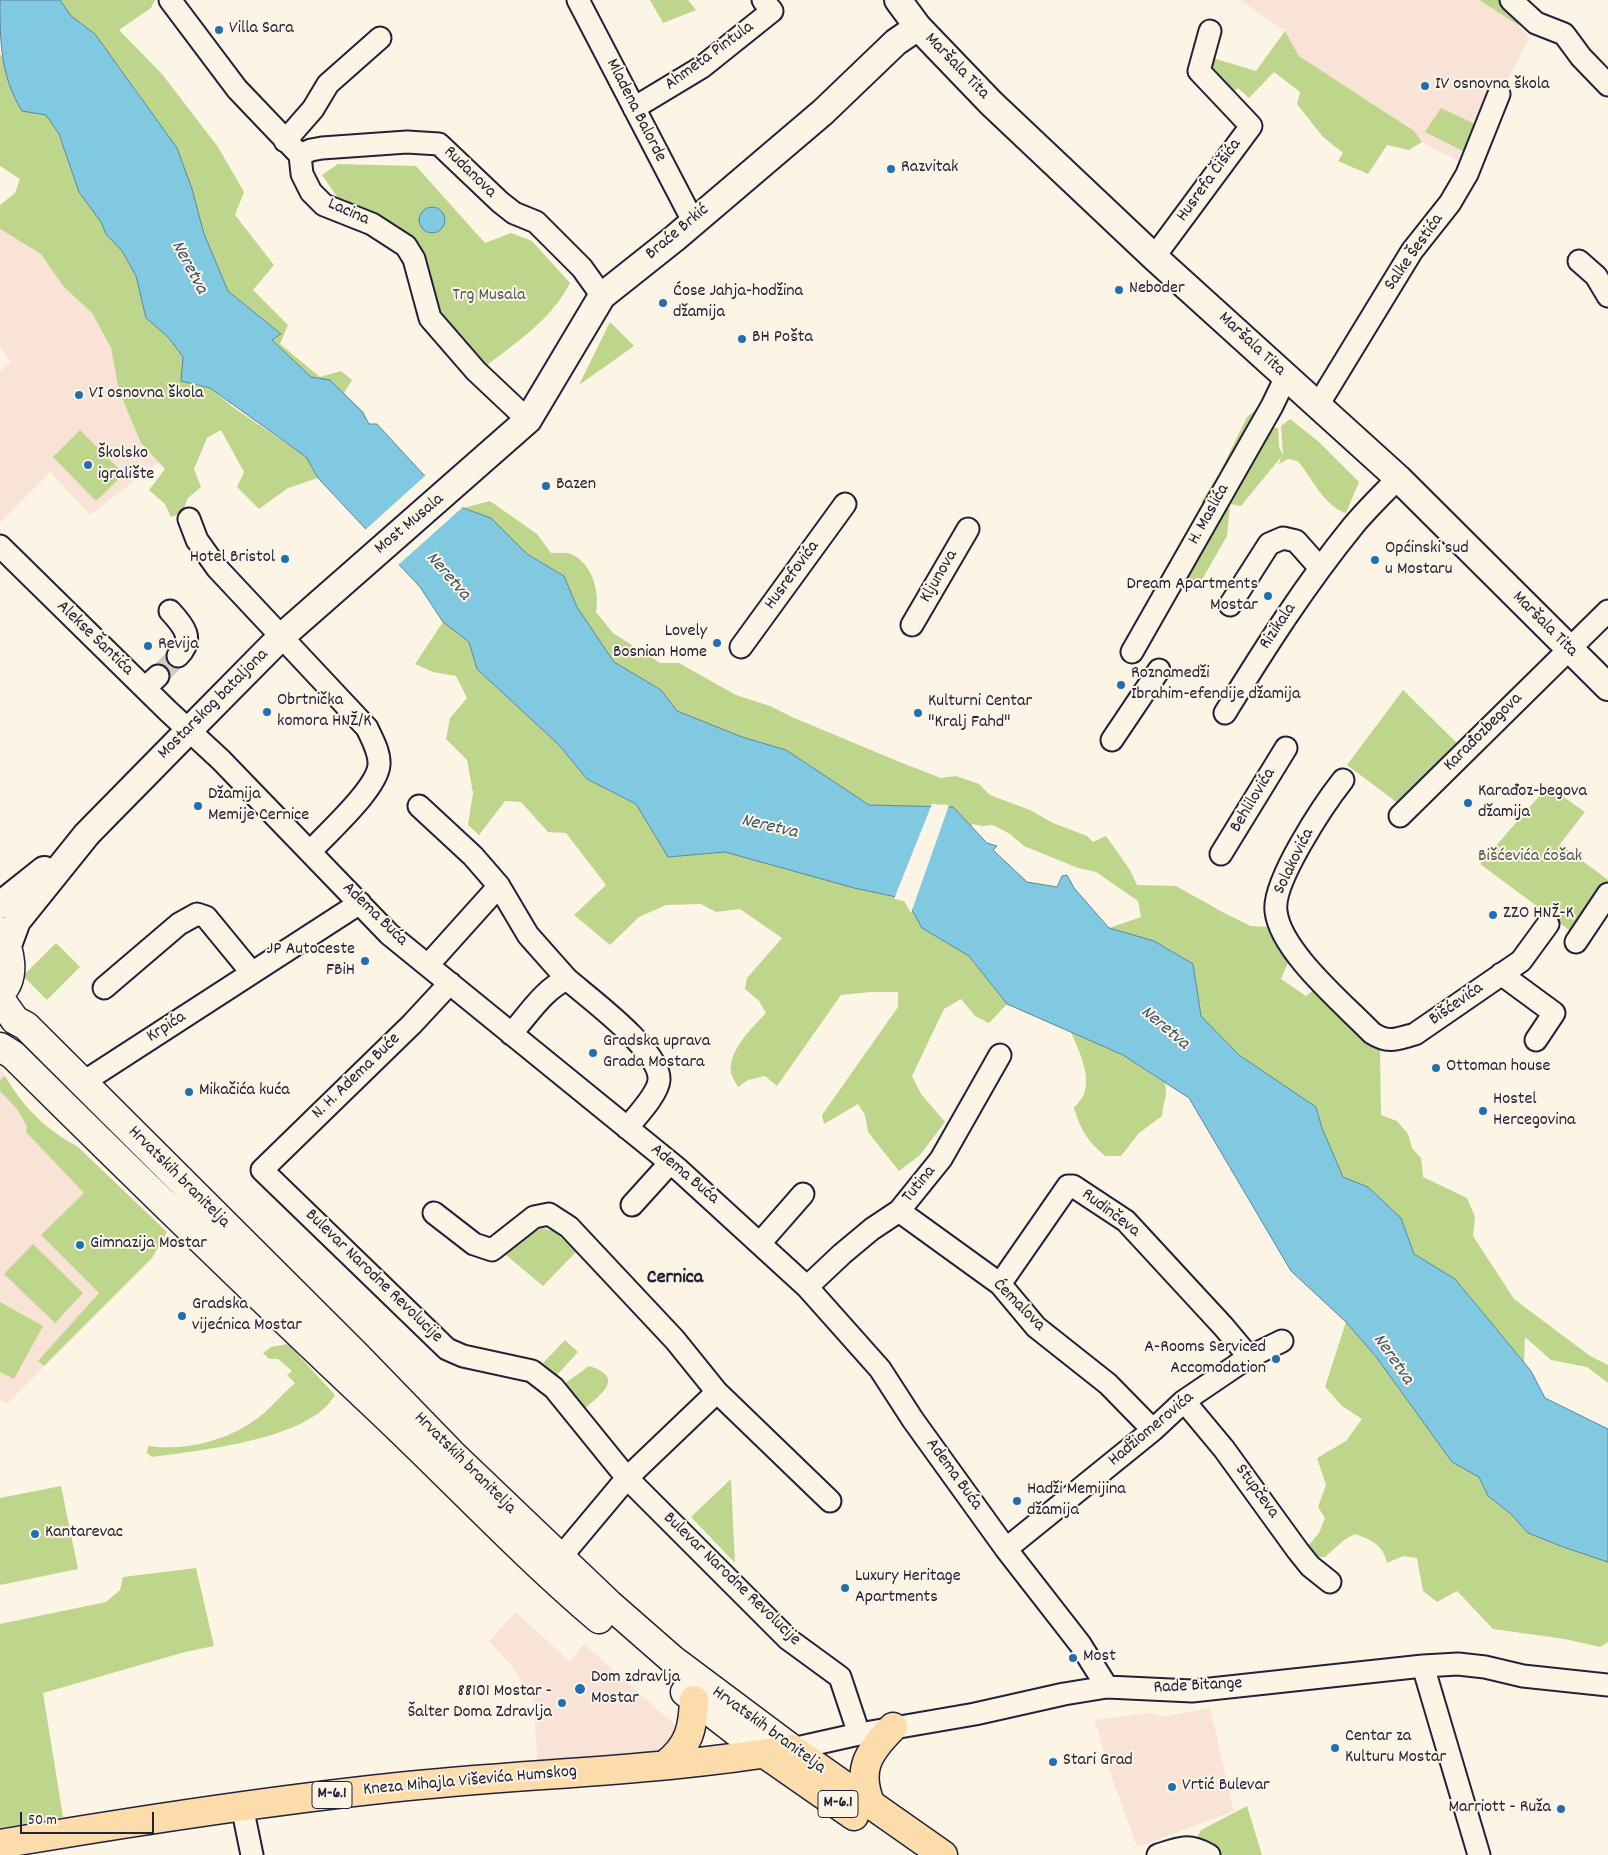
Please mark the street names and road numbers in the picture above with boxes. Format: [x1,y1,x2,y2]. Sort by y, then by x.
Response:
street label: Ahmeta Pintula [661,18,759,96]
street label: Maršala Tita [919,29,993,105]
street label: Mladena Balorde [600,56,670,166]
street label: Husrefa Čišića [1173,135,1247,227]
street label: Rudanova [438,142,500,204]
street label: Lacina [324,194,372,232]
street label: Braće Brkić [642,200,714,266]
street label: Salke Šestića [1381,211,1449,295]
street label: Maršala Tita [1213,308,1289,382]
street label: H. Maslića [1185,481,1235,549]
street label: Most Musala [371,490,449,560]
street label: Husrefovića [761,537,825,615]
street label: Kljunova [916,547,964,607]
street label: Maršala Tita [1507,588,1581,662]
street label: Alekse Šantića [51,597,137,681]
street label: Rizikala [1256,600,1302,654]
street label: Mostarskog bataljona [154,645,274,765]
street label: Karađozbegova [1440,689,1528,777]
street label: Behlilovića [1226,765,1282,837]
street label: Solakovića [1270,826,1320,898]
street label: Adema Buća [337,878,411,952]
street label: Bišćevića [1426,979,1488,1031]
street label: Krpića [143,1007,191,1049]
street label: N. H. Adema Buće [308,1029,406,1125]
street label: Hrvatskih branitelja [122,1122,234,1234]
street label: Adema Buća [645,1140,723,1210]
street label: Tutina [899,1162,941,1208]
street label: Rudinčeva [1076,1185,1144,1243]
street label: Bulevar Narodne Revolucije [300,1206,446,1348]
street label: Ćemalova [987,1275,1049,1337]
street label: Hadžiomerovića [1105,1388,1199,1472]
street label: Hrvatskih branitelja [408,1408,520,1520]
street label: Adema Buća [920,1435,986,1515]
street label: Stupčeva [1229,1461,1283,1523]
street label: Bulevar Narodne Revolucije [658,1509,804,1651]
street label: Rade Bitange [1153,1674,1243,1700]
street label: Hrvatskih branitelja [707,1682,829,1780]
street label: Kneza Mihajla Viševića Humskog [362,1762,578,1802]
road number: M-6.1 [312,1782,352,1808]
road number: M-6.1 [818,1790,858,1818]

